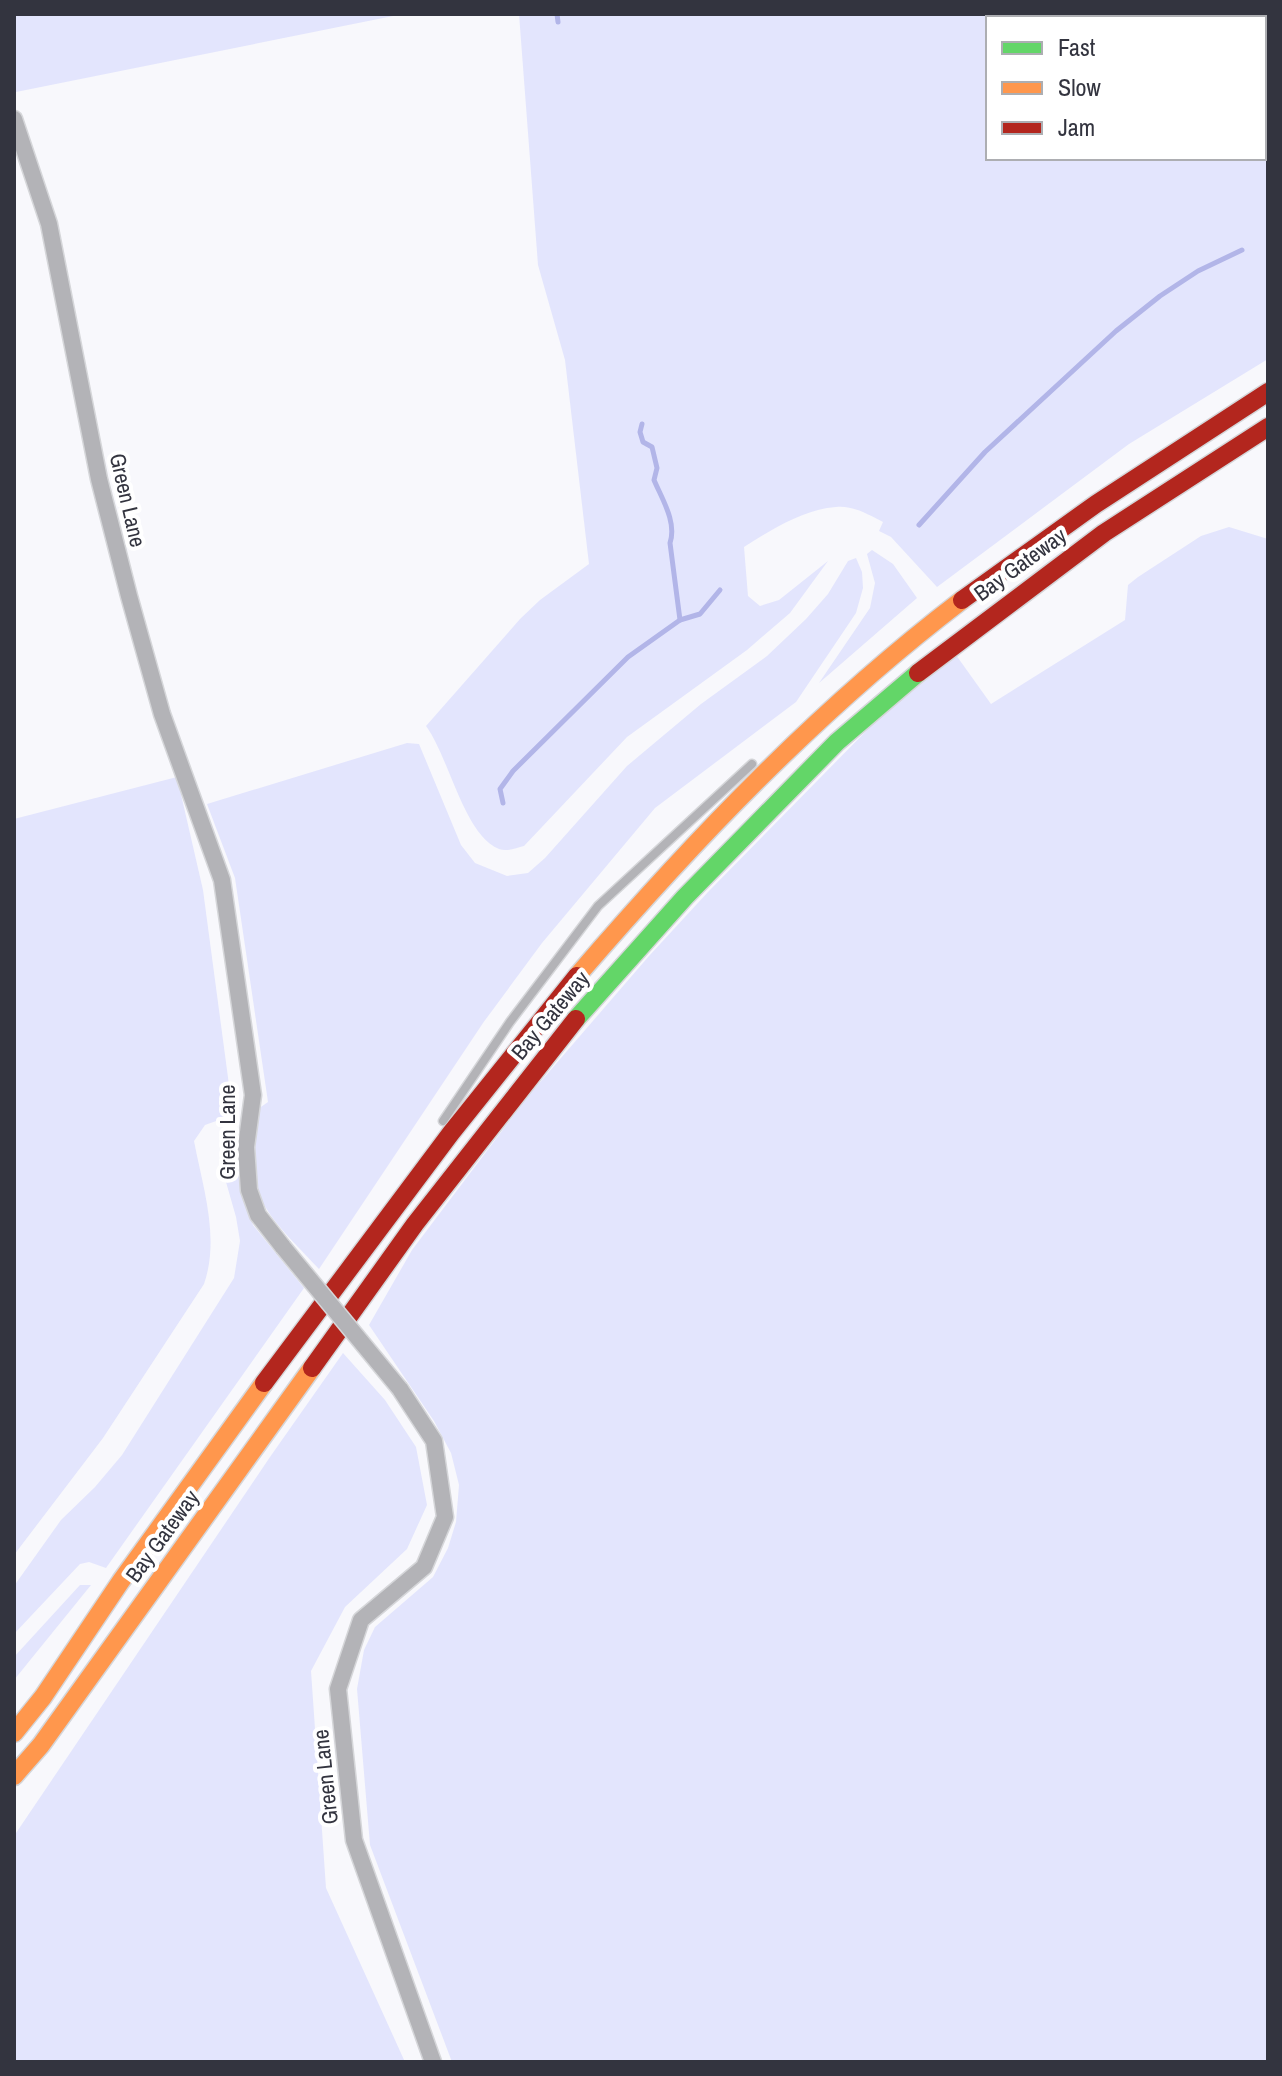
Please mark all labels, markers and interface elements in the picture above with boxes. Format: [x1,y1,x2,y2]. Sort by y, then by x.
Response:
legend [986,16,1266,160]
text: Fast [1058,31,1096,63]
text: Slow [1058,71,1101,103]
text: Jam [1058,111,1095,143]
street label: Green Lane [103,450,153,550]
street label: Bay Gateway [968,520,1072,608]
street label: Bay Gateway [504,964,596,1066]
street label: Green Lane [212,1084,242,1180]
street label: Bay Gateway [118,1484,206,1588]
street label: Green Lane [305,1728,345,1826]

